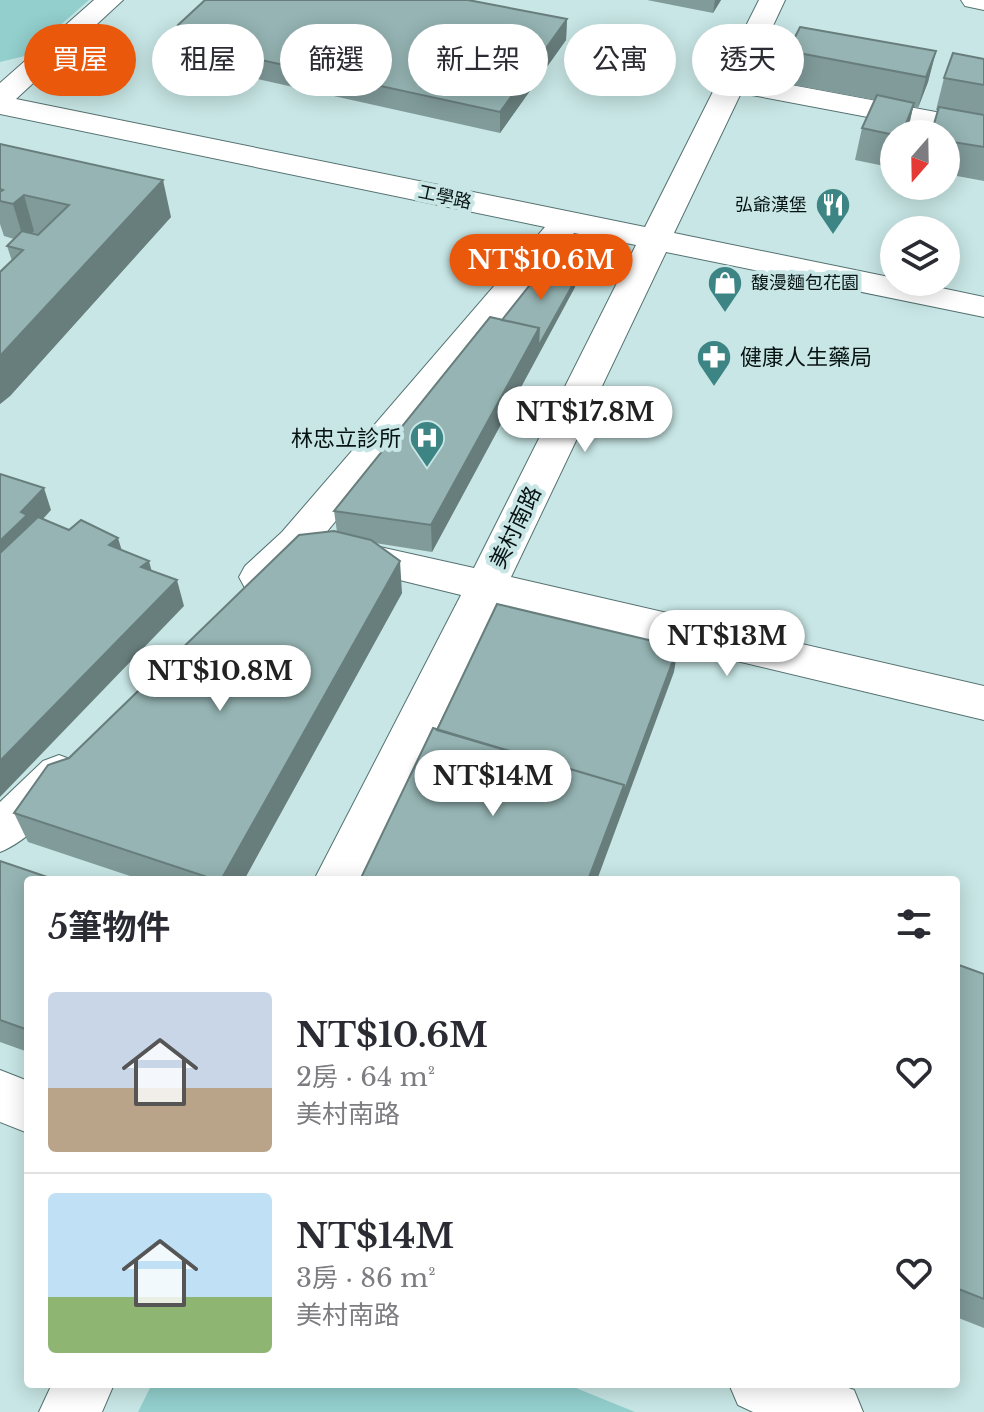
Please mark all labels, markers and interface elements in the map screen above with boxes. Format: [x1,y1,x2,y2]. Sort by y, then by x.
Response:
chip: 買屋 [24,24,136,96]
chip: 租屋 [152,24,264,96]
chip: 篩選 [280,24,392,96]
chip: 新上架 [408,24,548,96]
chip: 公寓 [564,24,676,96]
chip: 透天 [692,24,804,96]
north arrow [880,120,960,200]
map controls [880,120,960,296]
street label: 工學路 [416,181,474,213]
restaurant icon: 弘爺漢堡 [814,186,852,236]
place label: 弘爺漢堡 [735,194,807,216]
button: layers [880,216,960,296]
pin: NT$10.6M [458,234,624,302]
text: NT$10.6M [468,244,614,276]
shop icon: 馥漫麵包花園 [706,264,744,314]
place label: 馥漫麵包花園 [751,272,859,294]
pharmacy icon: 健康人生藥局 [695,338,733,388]
place label: 健康人生藥局 [740,344,872,371]
pin: NT$17.8M [502,386,668,454]
text: NT$17.8M [516,396,655,428]
hospital icon: 林忠立診所 [408,419,446,469]
place label: 林忠立診所 [291,425,401,452]
street label: 美村南路 [484,482,547,573]
pin: NT$13M [662,610,792,678]
text: NT$13M [667,620,787,652]
pin: NT$10.8M [137,645,303,713]
text: NT$10.8M [147,655,293,687]
pin: NT$14M [428,750,558,818]
text: NT$14M [432,760,554,792]
icon: filters [892,902,936,946]
text: 5筆物件 [48,906,170,948]
text: NT$10.6M [296,1014,488,1056]
icon: home [112,1024,208,1120]
icon: heart [892,1050,936,1094]
text: 2房 · 64 m² [296,1061,435,1093]
text: 美村南路 [296,1098,400,1130]
text: NT$14M [296,1215,454,1257]
icon: home [112,1225,208,1321]
icon: heart [892,1251,936,1295]
text: 3房 · 86 m² [296,1262,436,1294]
text: 美村南路 [296,1299,400,1331]

